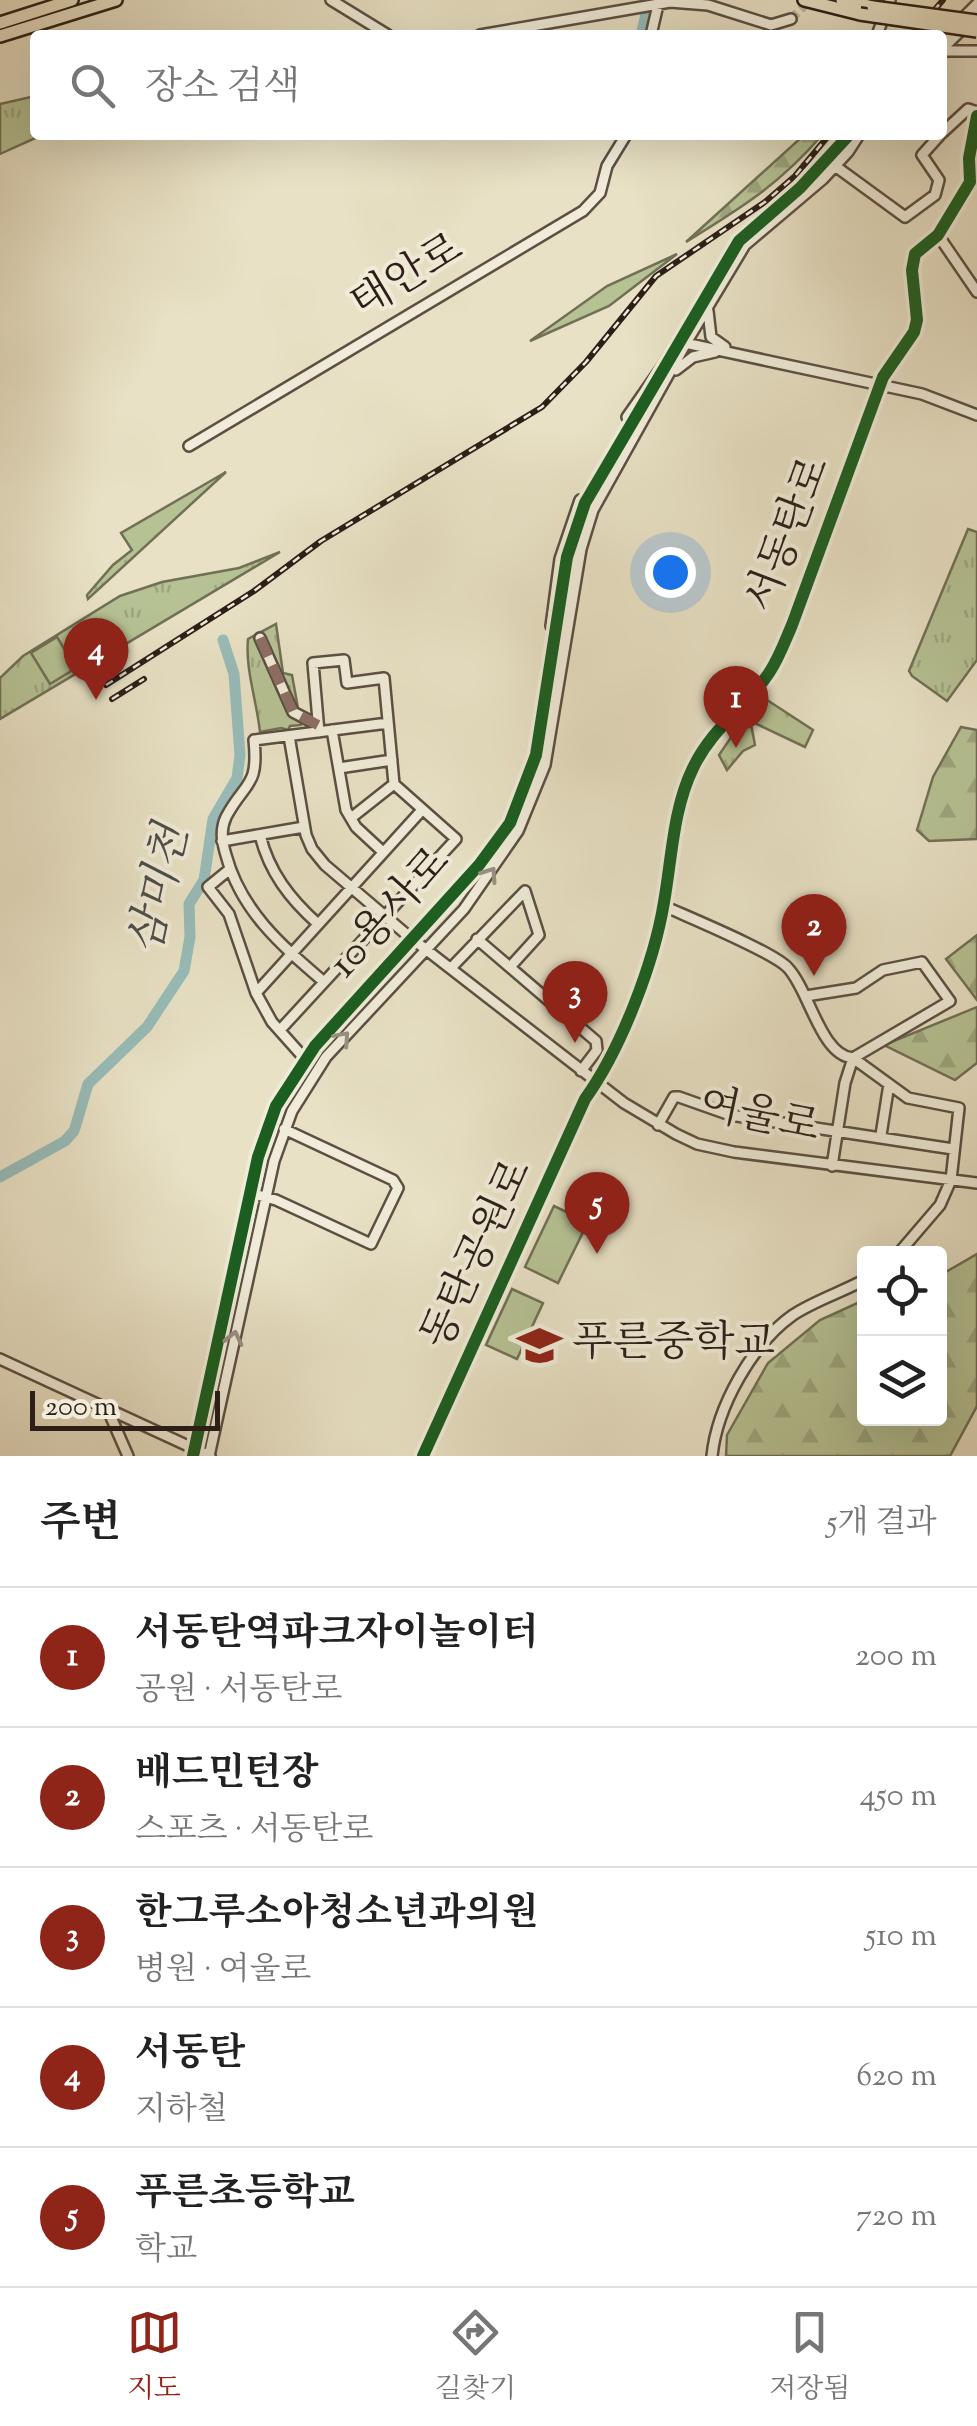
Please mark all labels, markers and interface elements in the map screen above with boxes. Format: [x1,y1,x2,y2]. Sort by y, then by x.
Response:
search box [30,30,947,140]
icon: search [65,58,120,113]
text: 장소 검색 [145,62,300,116]
street label: 태안로 [340,221,476,335]
street label: 서동탄로 [733,448,847,622]
your location [645,547,696,598]
pin: 4 [64,618,128,700]
pin: 1 [704,666,768,748]
water label: 삼미천 [116,816,209,961]
street label: 10용사로 [316,835,466,993]
one-way arrow [478,867,497,885]
pin: 2 [782,894,846,976]
pin: 3 [542,960,608,1043]
one-way arrow [332,1031,350,1050]
street label: 여울로 [693,1076,825,1160]
street label: 동탄공원로 [409,1150,549,1360]
pin: 5 [564,1172,630,1254]
map controls [857,1246,947,1426]
button: locate [857,1246,947,1336]
place label: 푸른중학교 [572,1315,775,1375]
school or university icon: 푸른중학교 [515,1321,563,1369]
one-way arrow [222,1330,243,1347]
button: layers [857,1336,947,1426]
scale bar [30,1386,220,1430]
text: 200 m [45,1388,117,1428]
text: 주변 [40,1495,121,1555]
text: 5개 결과 [827,1501,937,1547]
text: 서동탄역파크자이놀이터 [135,1608,539,1662]
text: 1 [67,1634,78,1680]
text: 200 m [855,1634,937,1680]
text: 공원 · 서동탄로 [135,1668,342,1714]
text: 배드민턴장 [135,1748,319,1802]
text: 2 [65,1774,80,1820]
text: 450 m [860,1774,937,1820]
text: 스포츠 · 서동탄로 [135,1808,373,1854]
text: 한그루소아청소년과의원 [135,1888,539,1942]
text: 3 [66,1914,79,1960]
text: 510 m [865,1914,937,1960]
text: 병원 · 여울로 [135,1948,311,1994]
text: 서동탄 [135,2028,245,2082]
text: 4 [64,2054,81,2100]
text: 620 m [856,2054,937,2100]
text: 지하철 [135,2088,228,2134]
text: 푸른초등학교 [135,2168,355,2222]
text: 5 [67,2194,78,2240]
text: 720 m [856,2194,937,2240]
text: 학교 [135,2228,197,2274]
tab: 지도 [127,2305,182,2410]
tab: 길찾기 [435,2305,516,2410]
tab: 저장됨 [769,2305,850,2410]

